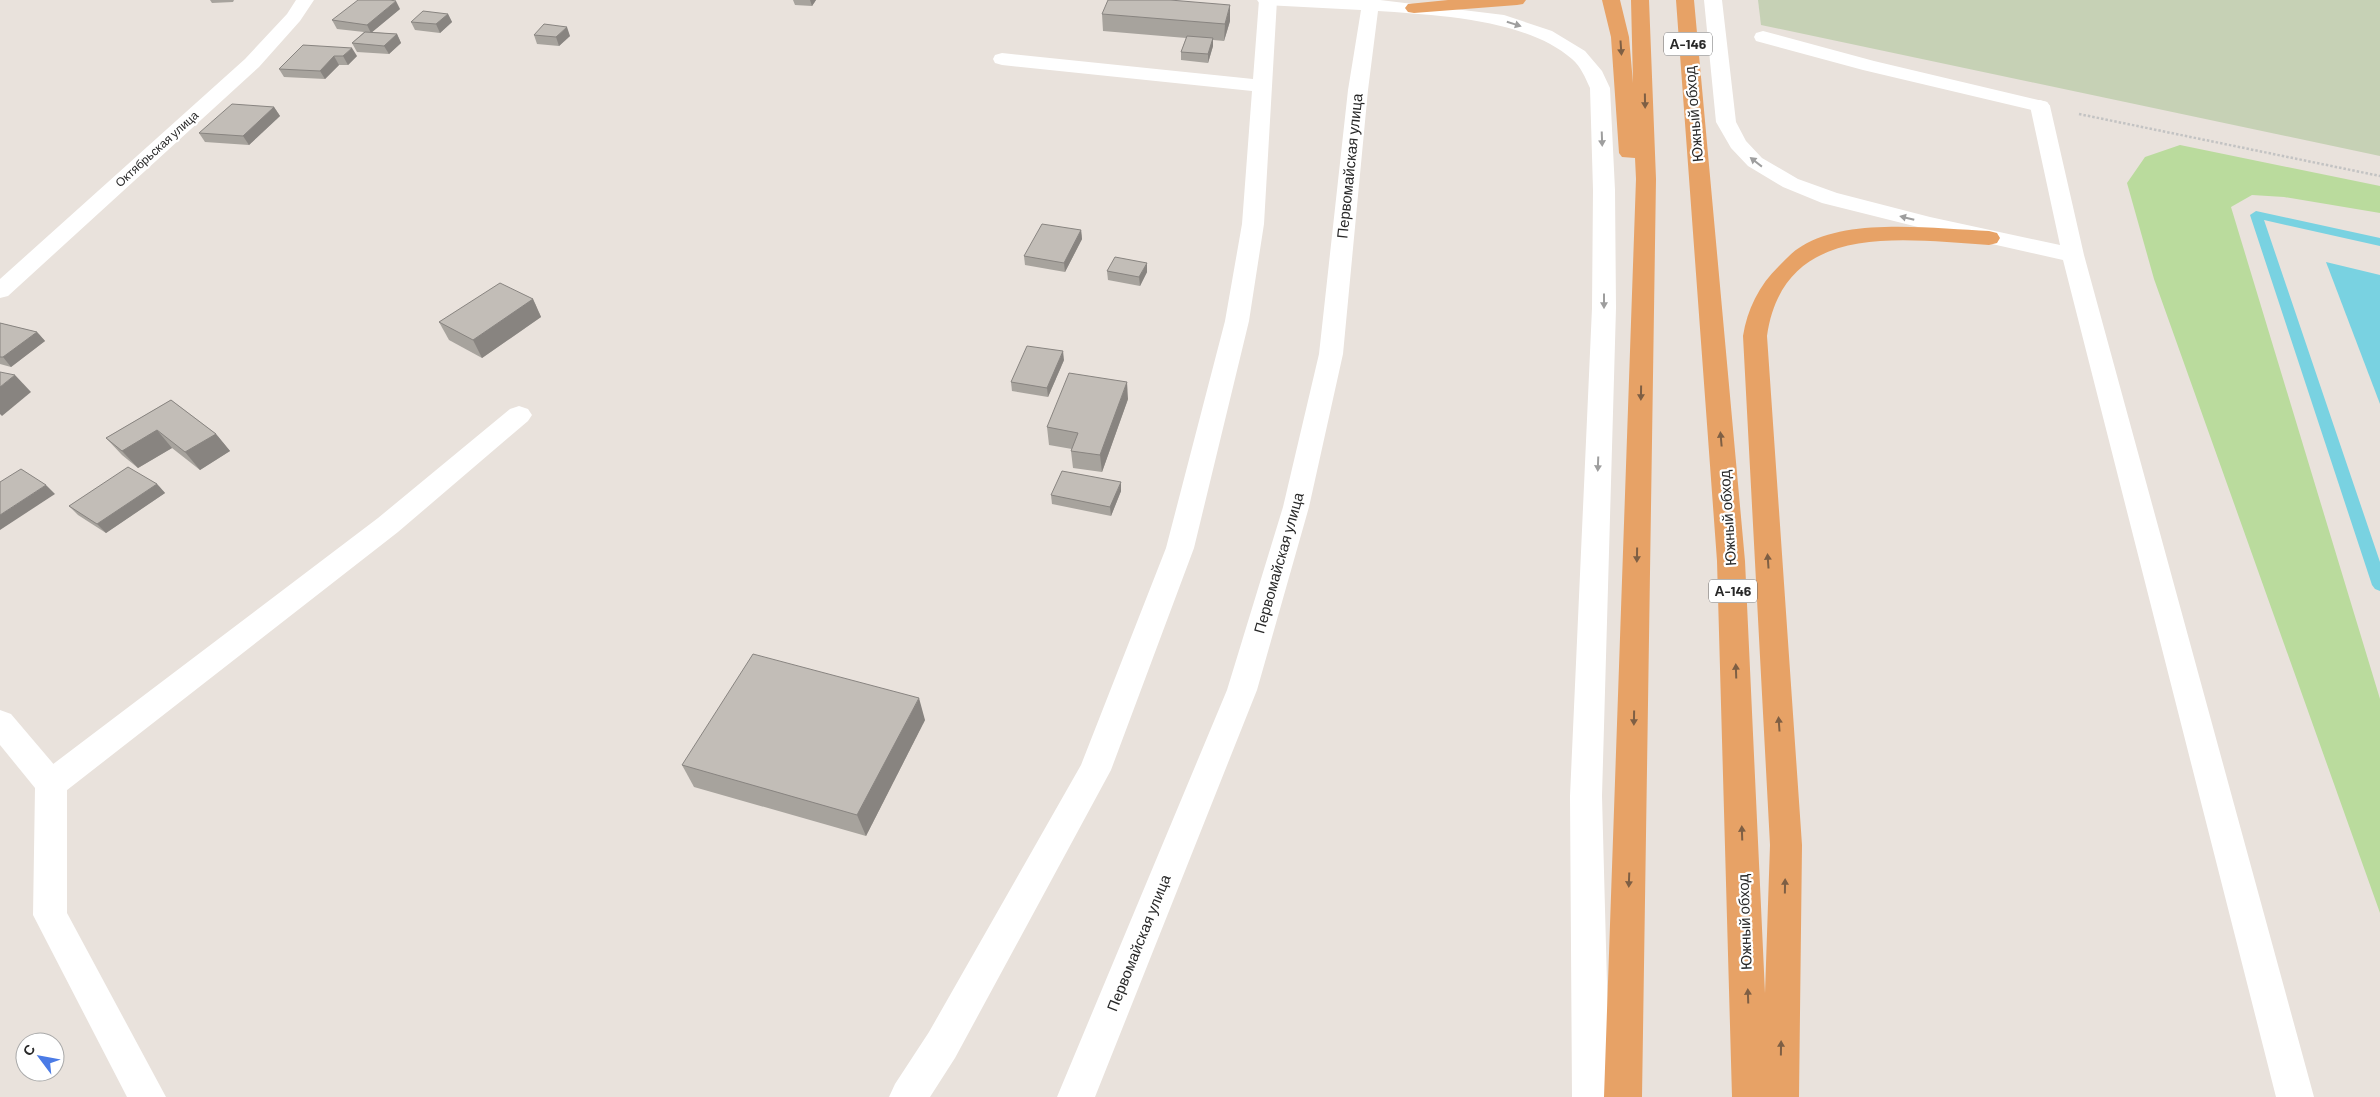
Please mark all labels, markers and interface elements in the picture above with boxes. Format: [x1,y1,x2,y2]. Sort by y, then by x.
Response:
one-way arrow [1507,20,1522,28]
road number: А-146 [1664,33,1712,56]
one-way arrow [1617,40,1625,56]
street label: Южный обход [1680,65,1706,163]
street label: Первомайская улица [1332,92,1366,239]
one-way arrow [1641,93,1649,109]
street label: Октябрьская улица [112,107,202,190]
one-way arrow [1598,131,1606,147]
one-way arrow [1749,157,1763,167]
one-way arrow [1900,214,1915,222]
one-way arrow [1600,294,1608,310]
one-way arrow [1637,385,1645,401]
one-way arrow [1717,431,1725,447]
one-way arrow [1594,456,1602,472]
street label: Южный обход [1715,469,1739,567]
street label: Первомайская улица [1249,490,1307,635]
one-way arrow [1633,547,1641,563]
one-way arrow [1764,553,1772,569]
road number: А-146 [1709,580,1757,602]
one-way arrow [1731,663,1739,679]
one-way arrow [1630,710,1638,726]
one-way arrow [1774,715,1782,731]
one-way arrow [1738,825,1746,841]
street label: Первомайская улица [1102,871,1174,1014]
one-way arrow [1625,872,1633,888]
street label: Южный обход [1733,873,1755,970]
one-way arrow [1782,878,1790,894]
one-way arrow [1743,988,1751,1004]
north arrow [15,1032,65,1082]
one-way arrow [1778,1040,1786,1056]
text: С [19,1041,38,1059]

